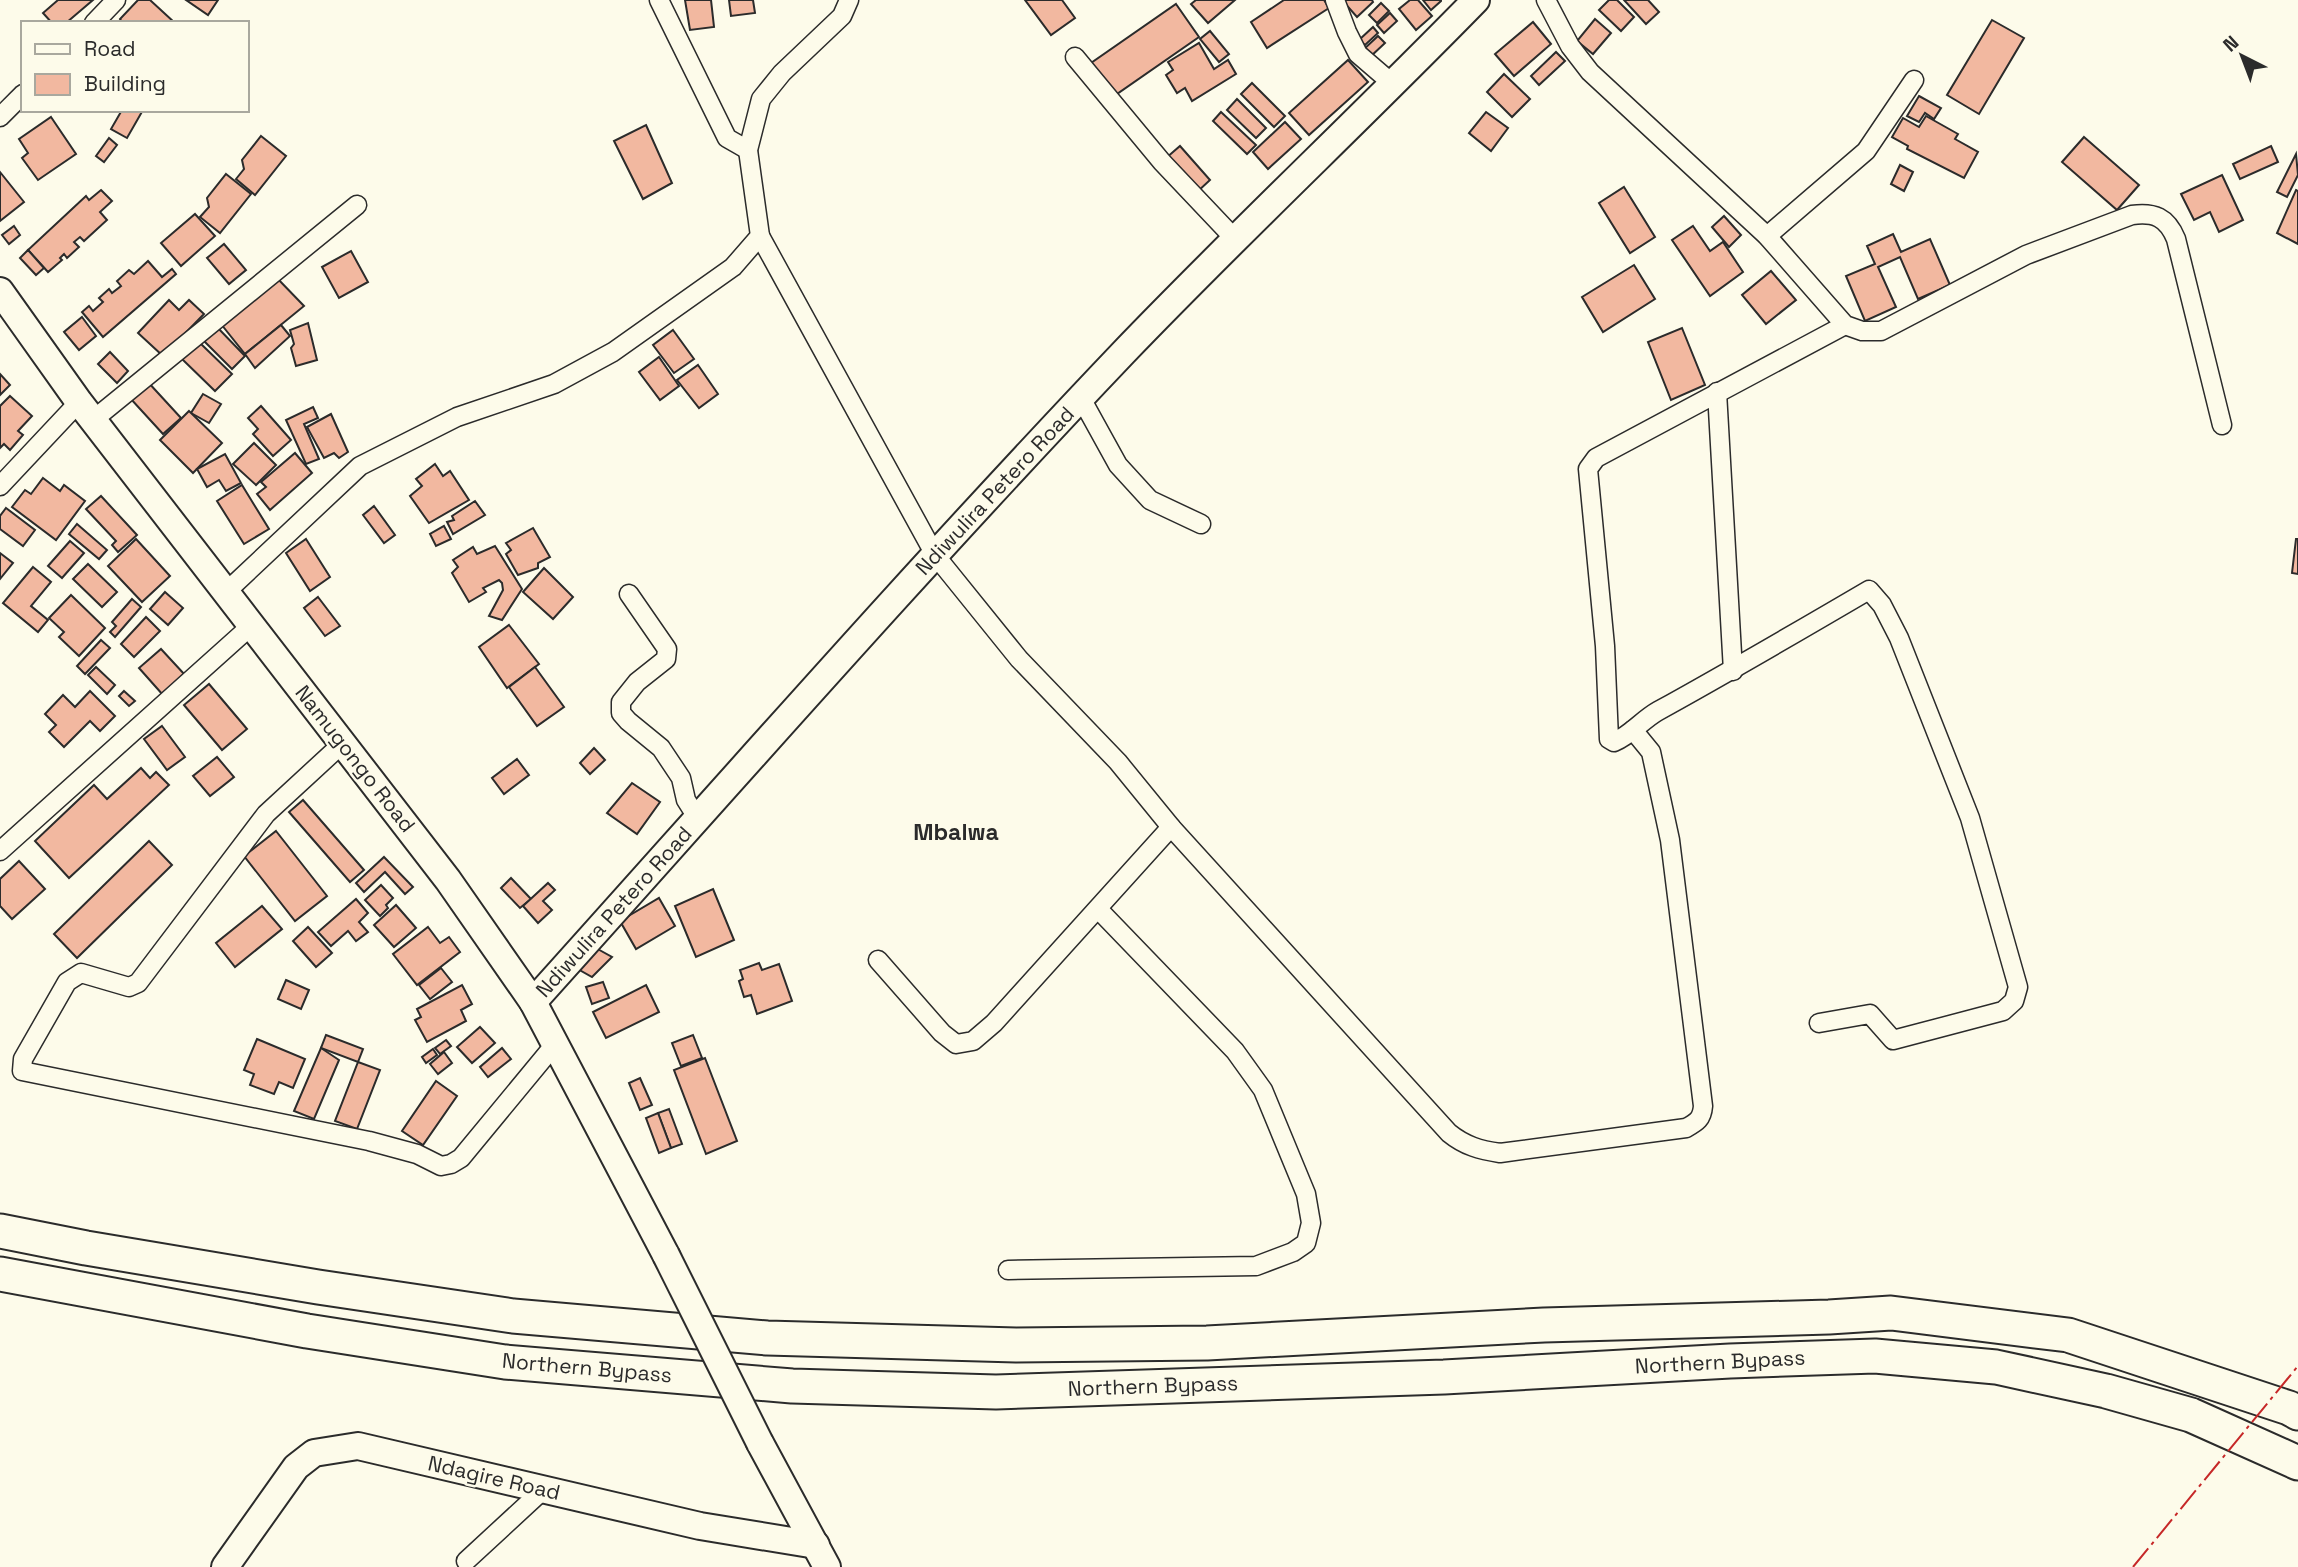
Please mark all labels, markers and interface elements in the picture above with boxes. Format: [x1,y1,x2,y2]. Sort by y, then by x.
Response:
legend [21,21,248,112]
north arrow [2207,21,2277,91]
text: N [2218,30,2244,57]
text: Road [84,35,136,62]
text: Building [84,70,166,97]
street label: Ndiwulira Petero Road [909,401,1080,581]
street label: Namugongo Road [290,680,421,838]
district label: Mbalwa [913,817,999,847]
street label: Ndiwulira Petero Road [530,820,698,1003]
street label: Northern Bypass [1634,1344,1806,1379]
street label: Northern Bypass [501,1347,673,1388]
street label: Northern Bypass [1067,1369,1239,1402]
street label: Ndagire Road [425,1449,563,1506]

